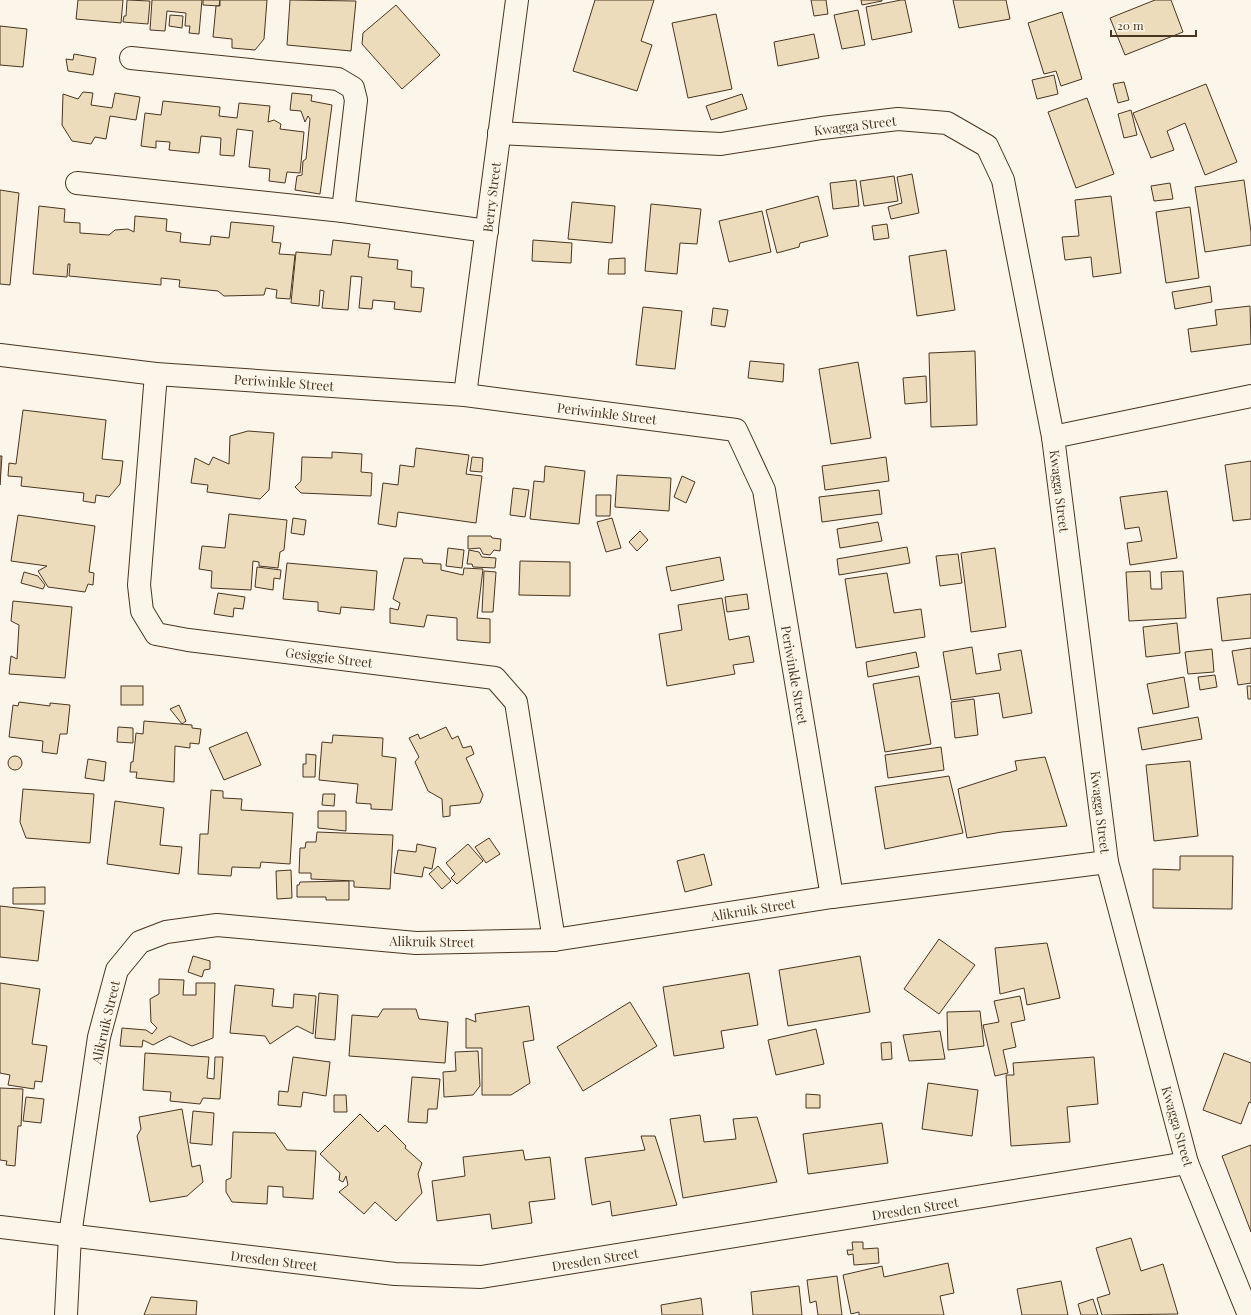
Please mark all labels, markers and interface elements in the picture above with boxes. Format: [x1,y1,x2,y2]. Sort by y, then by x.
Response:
scale bar [1111,12,1196,38]
text: 20 m [1117,17,1144,33]
street label: Kwagga Street [813,111,898,138]
street label: Berry Street [478,161,504,233]
street label: Periwinkle Street [233,370,335,394]
street label: Periwinkle Street [556,398,658,428]
street label: Kwagga Street [1047,449,1074,534]
street label: Periwinkle Street [778,624,812,726]
street label: Gesiggie Street [284,643,374,671]
street label: Kwagga Street [1088,770,1115,855]
street label: Alikruik Street [709,894,797,924]
street label: Alikruik Street [388,932,475,950]
street label: Alikruik Street [87,978,123,1066]
street label: Kwagga Street [1158,1084,1198,1169]
street label: Dresden Street [871,1193,960,1223]
street label: Dresden Street [551,1244,640,1274]
street label: Dresden Street [230,1246,319,1274]

